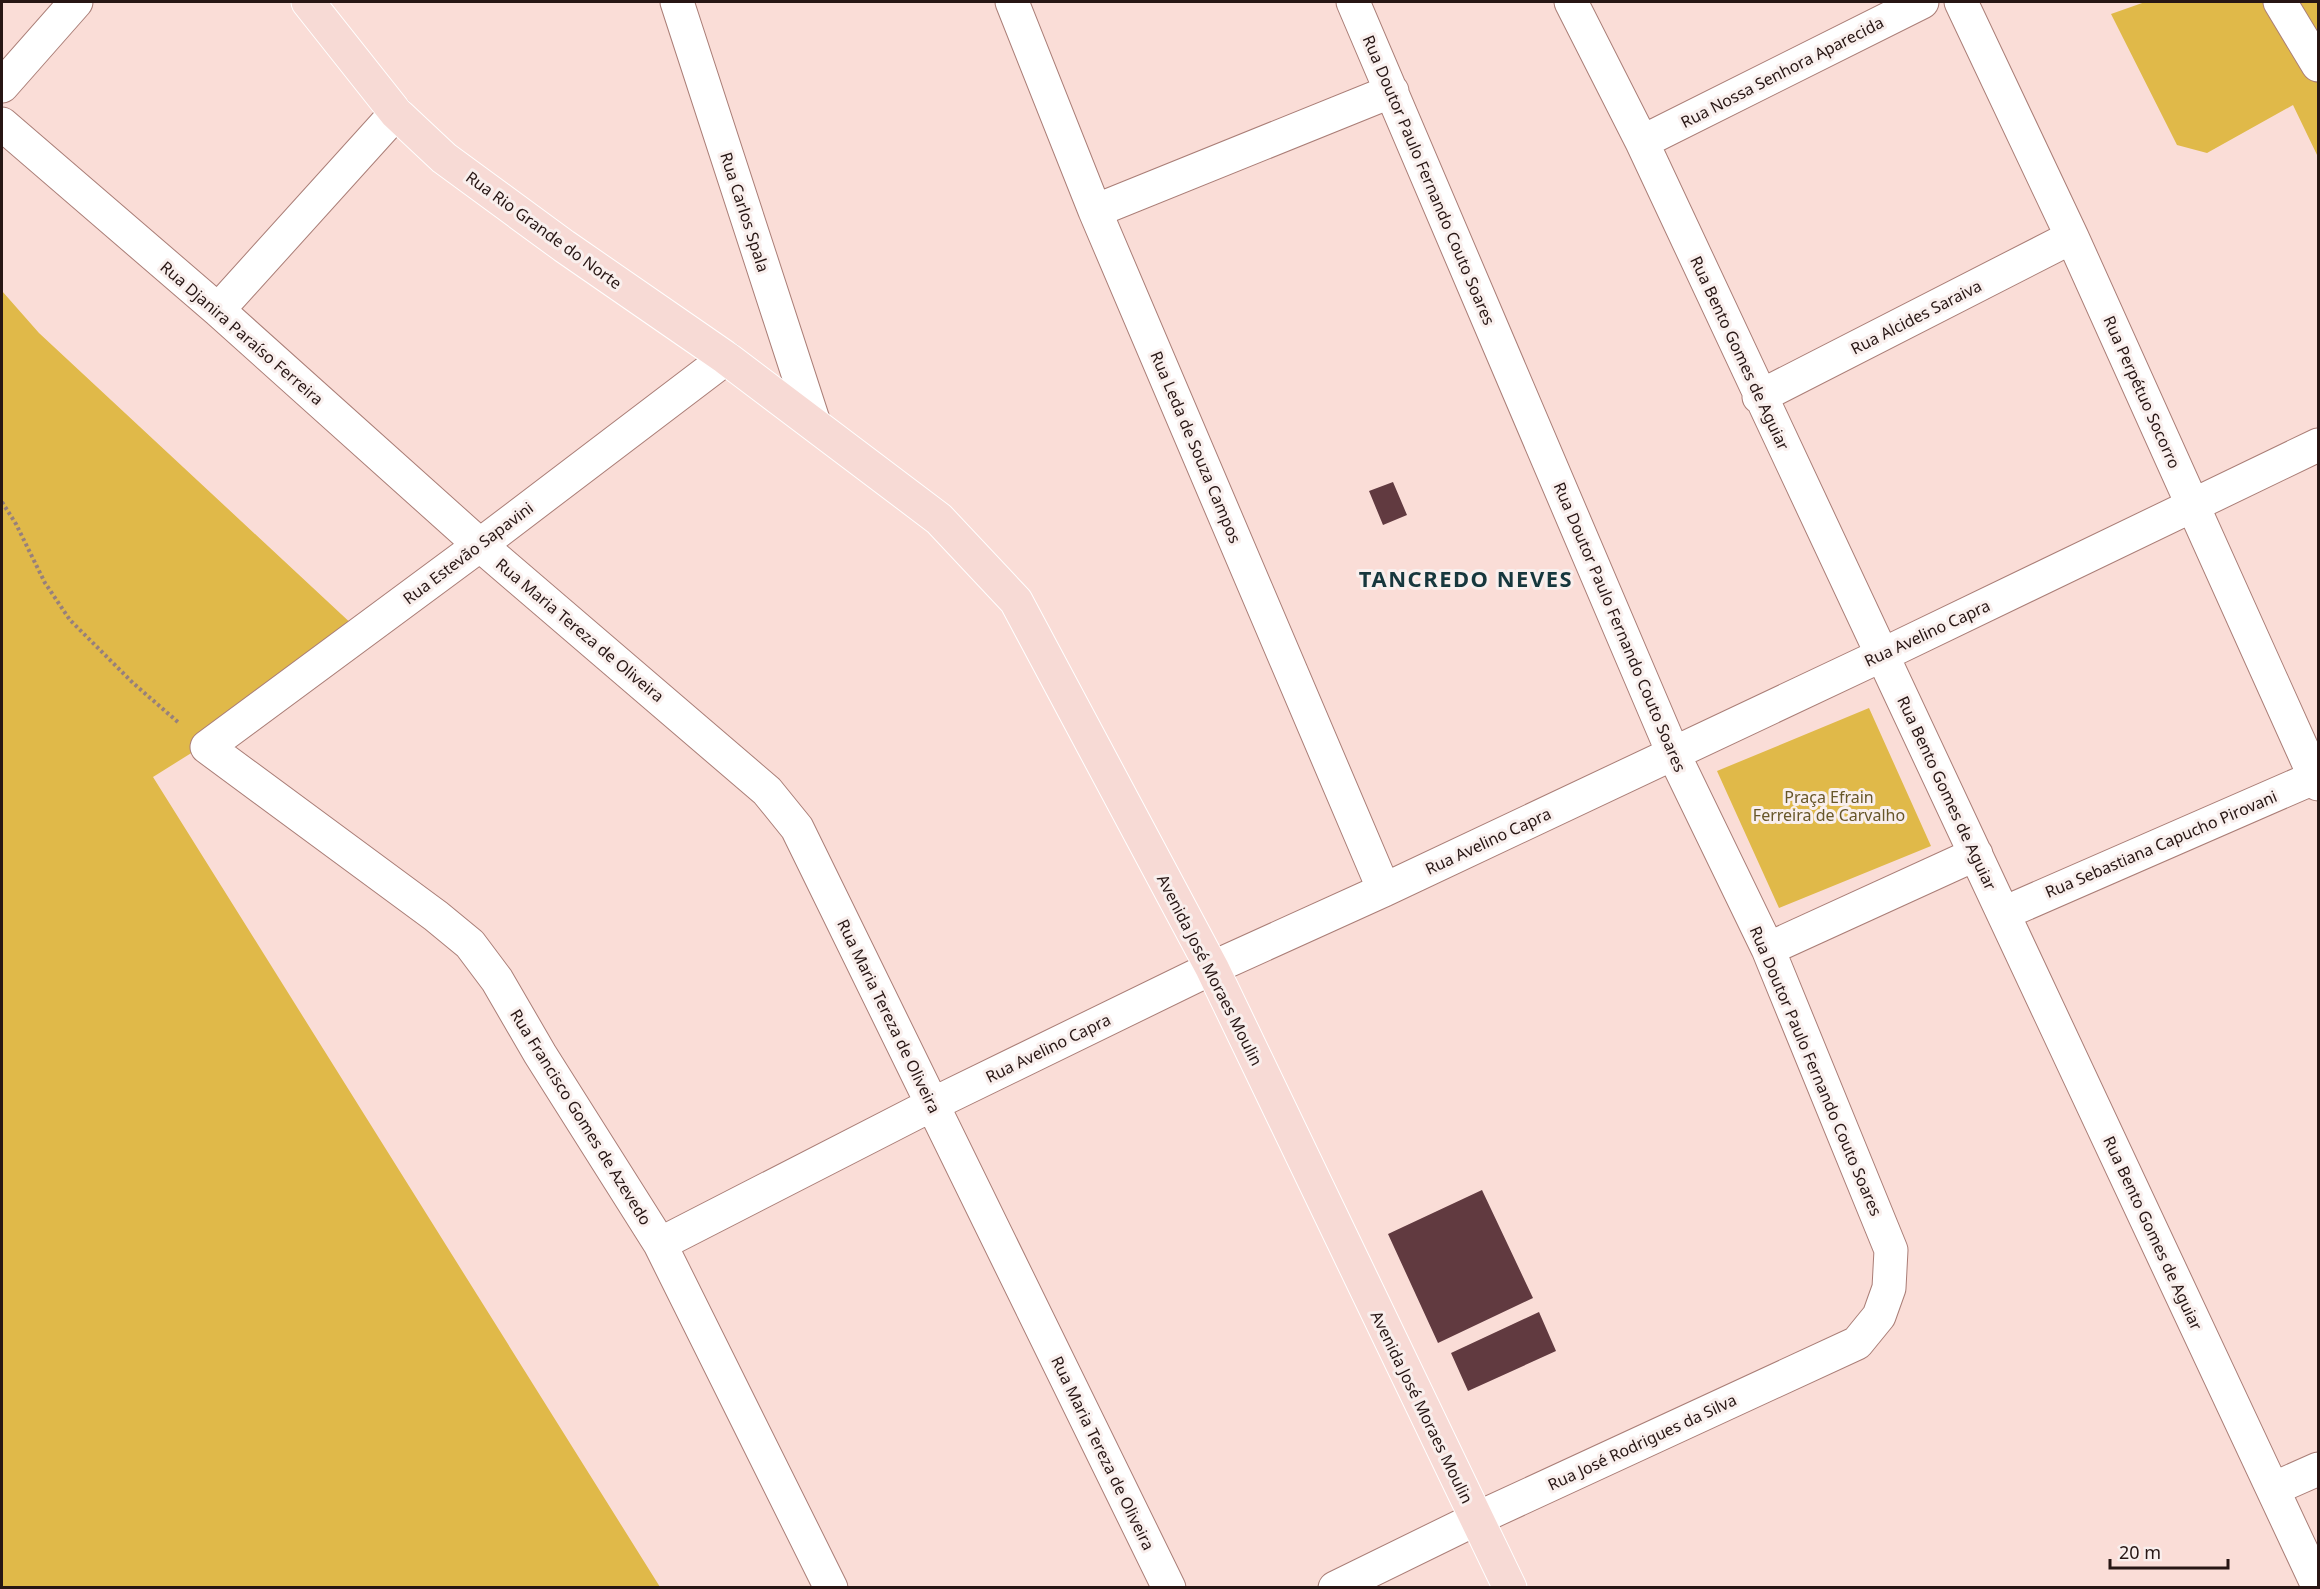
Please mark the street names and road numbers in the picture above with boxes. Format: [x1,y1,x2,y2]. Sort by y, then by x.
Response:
street label: Rua Nossa Senhora Aparecida [1677,11,1887,133]
street label: Rua Doutor Paulo Fernando Couto Soares [1358,32,1500,328]
street label: Rua Carlos Spala [715,149,775,275]
street label: Rua Rio Grande do Norte [462,166,626,294]
street label: Rua Bento Gomes de Aguiar [1685,252,1795,454]
street label: Rua Djanira Paraíso Ferreira [156,256,328,410]
street label: Rua Alcides Saraiva [1847,274,1985,360]
street label: Rua Perpétuo Socorro [2098,312,2186,472]
street label: Rua Leda de Souza Campos [1146,348,1246,546]
street label: Rua Doutor Paulo Fernando Couto Soares [1549,479,1691,775]
street label: Rua Estevão Sapavini [398,497,538,609]
street label: Rua Maria Tereza de Oliveira [491,553,669,707]
street label: Rua Avelino Capra [1860,594,1994,672]
street label: Rua Bento Gomes de Aguiar [1892,692,2002,894]
street label: Rua Sebastiana Capucho Pirovani [2042,785,2280,903]
street label: Rua Avelino Capra [1421,802,1555,880]
street label: Avenida José Moraes Moulin [1152,871,1268,1069]
street label: Rua Maria Tereza de Oliveira [832,915,946,1117]
street label: Rua Doutor Paulo Fernando Couto Soares [1745,923,1887,1219]
street label: Rua Francisco Gomes de Azevedo [505,1005,657,1229]
street label: Rua Avelino Capra [982,1008,1114,1088]
street label: Rua Bento Gomes de Aguiar [2098,1132,2208,1334]
street label: Avenida José Moraes Moulin [1366,1307,1478,1507]
street label: Rua Maria Tereza de Oliveira [1046,1352,1160,1554]
street label: Rua José Rodrigues da Silva [1544,1389,1740,1495]

